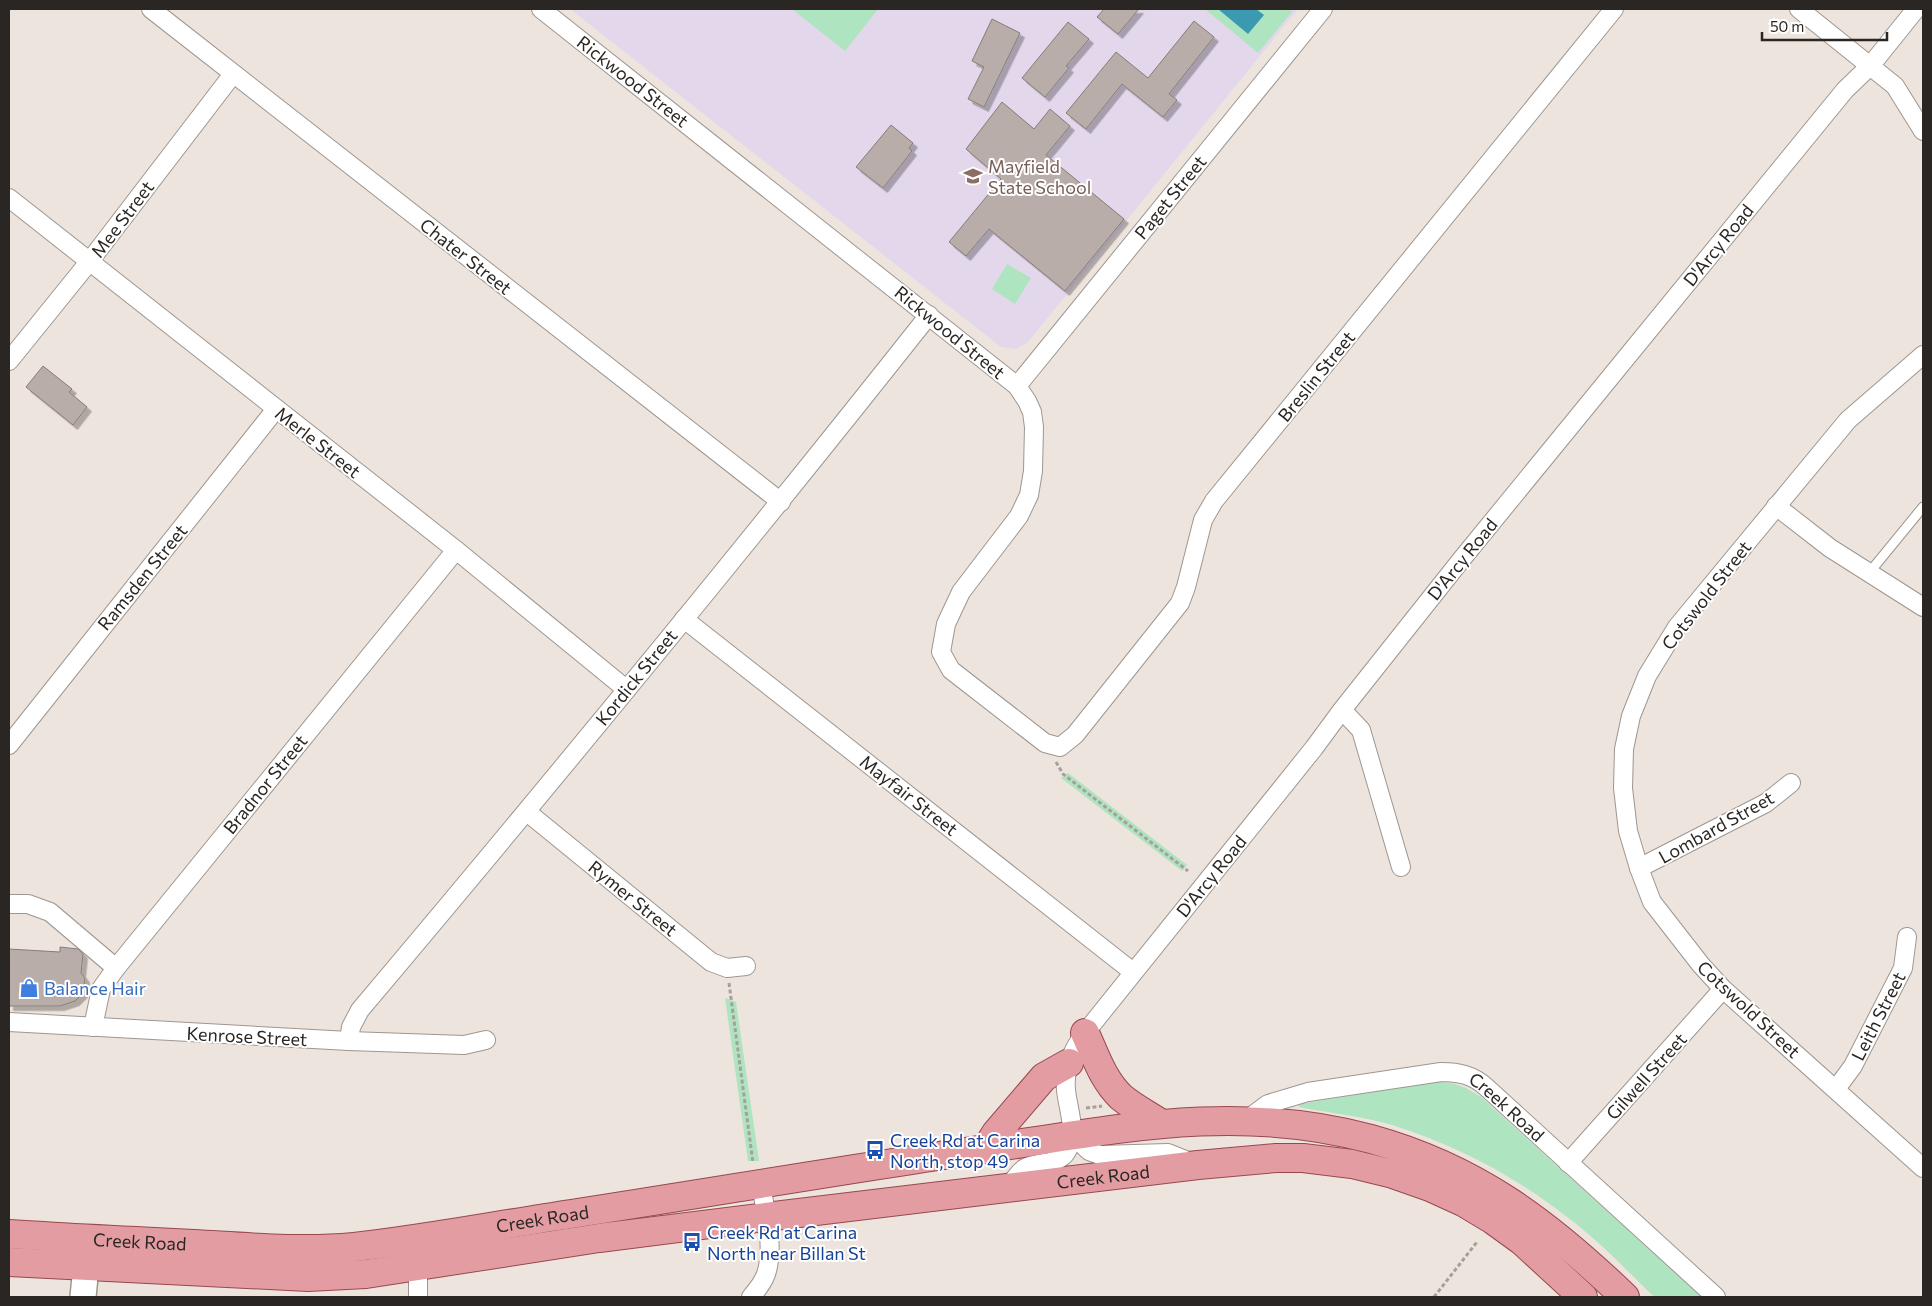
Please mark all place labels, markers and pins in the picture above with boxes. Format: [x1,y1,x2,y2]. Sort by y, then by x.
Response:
place label: Mayfield State School [988,155,1091,198]
school or university icon: Mayfield State School [962,165,984,187]
shop icon: Balance Hair [18,977,40,999]
place label: Balance Hair [44,977,146,999]
place label: Creek Rd at Carina North, stop 49 [890,1129,1040,1172]
bus stop icon: Creek Rd at Carina North, stop 49 [864,1139,886,1161]
place label: Creek Rd at Carina North near Billan St [707,1221,866,1264]
bus stop icon: Creek Rd at Carina North near Billan St [681,1231,703,1253]

